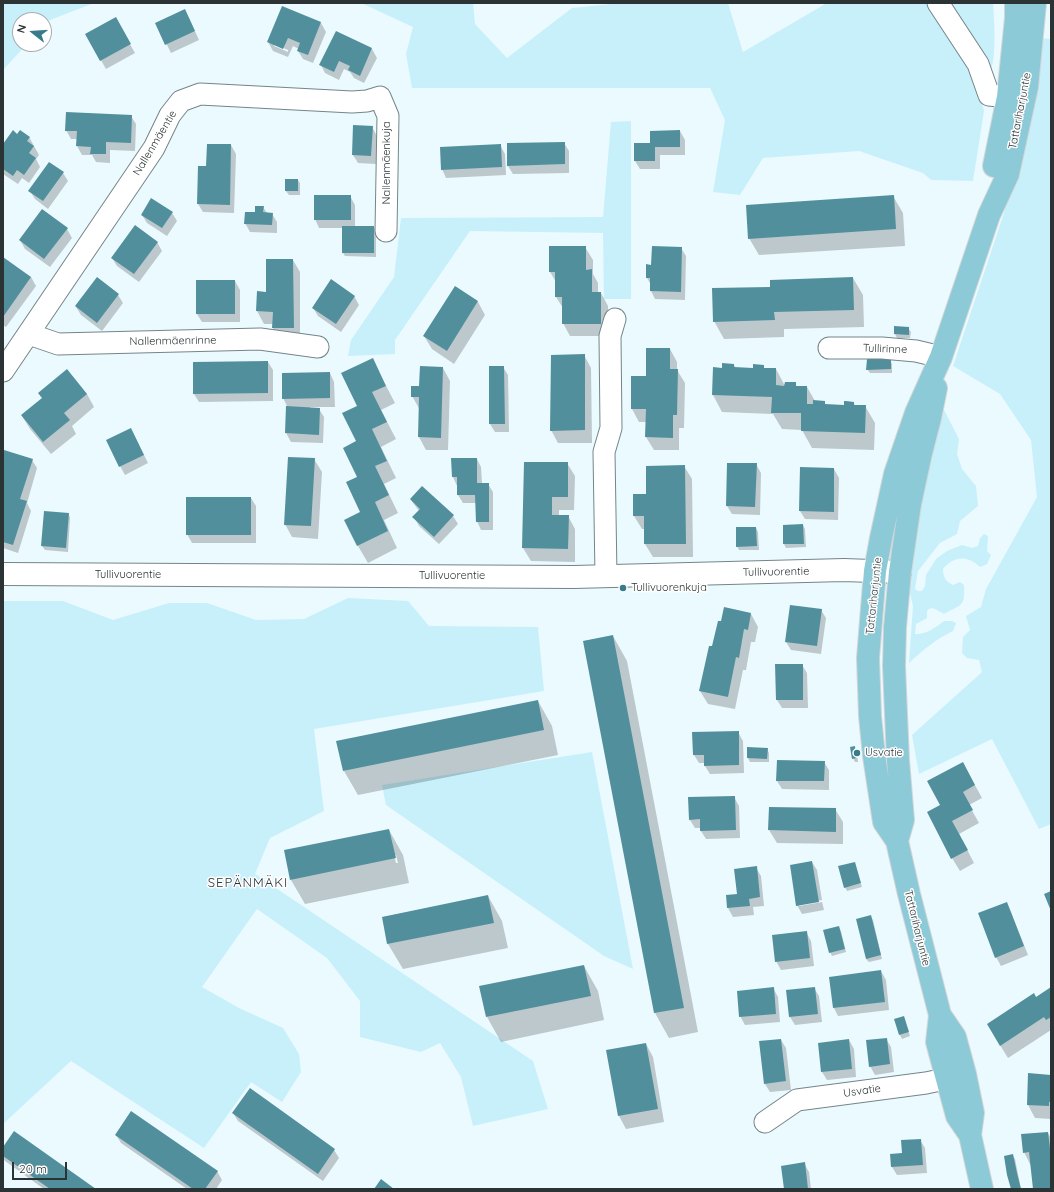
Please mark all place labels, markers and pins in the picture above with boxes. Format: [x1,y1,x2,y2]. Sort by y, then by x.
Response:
place label: Tullivuorenkuja [631,581,707,595]
marker: Tullivuorenkuja [618,583,628,593]
place label: Usvatie [865,746,903,760]
marker: Usvatie [852,748,862,758]

